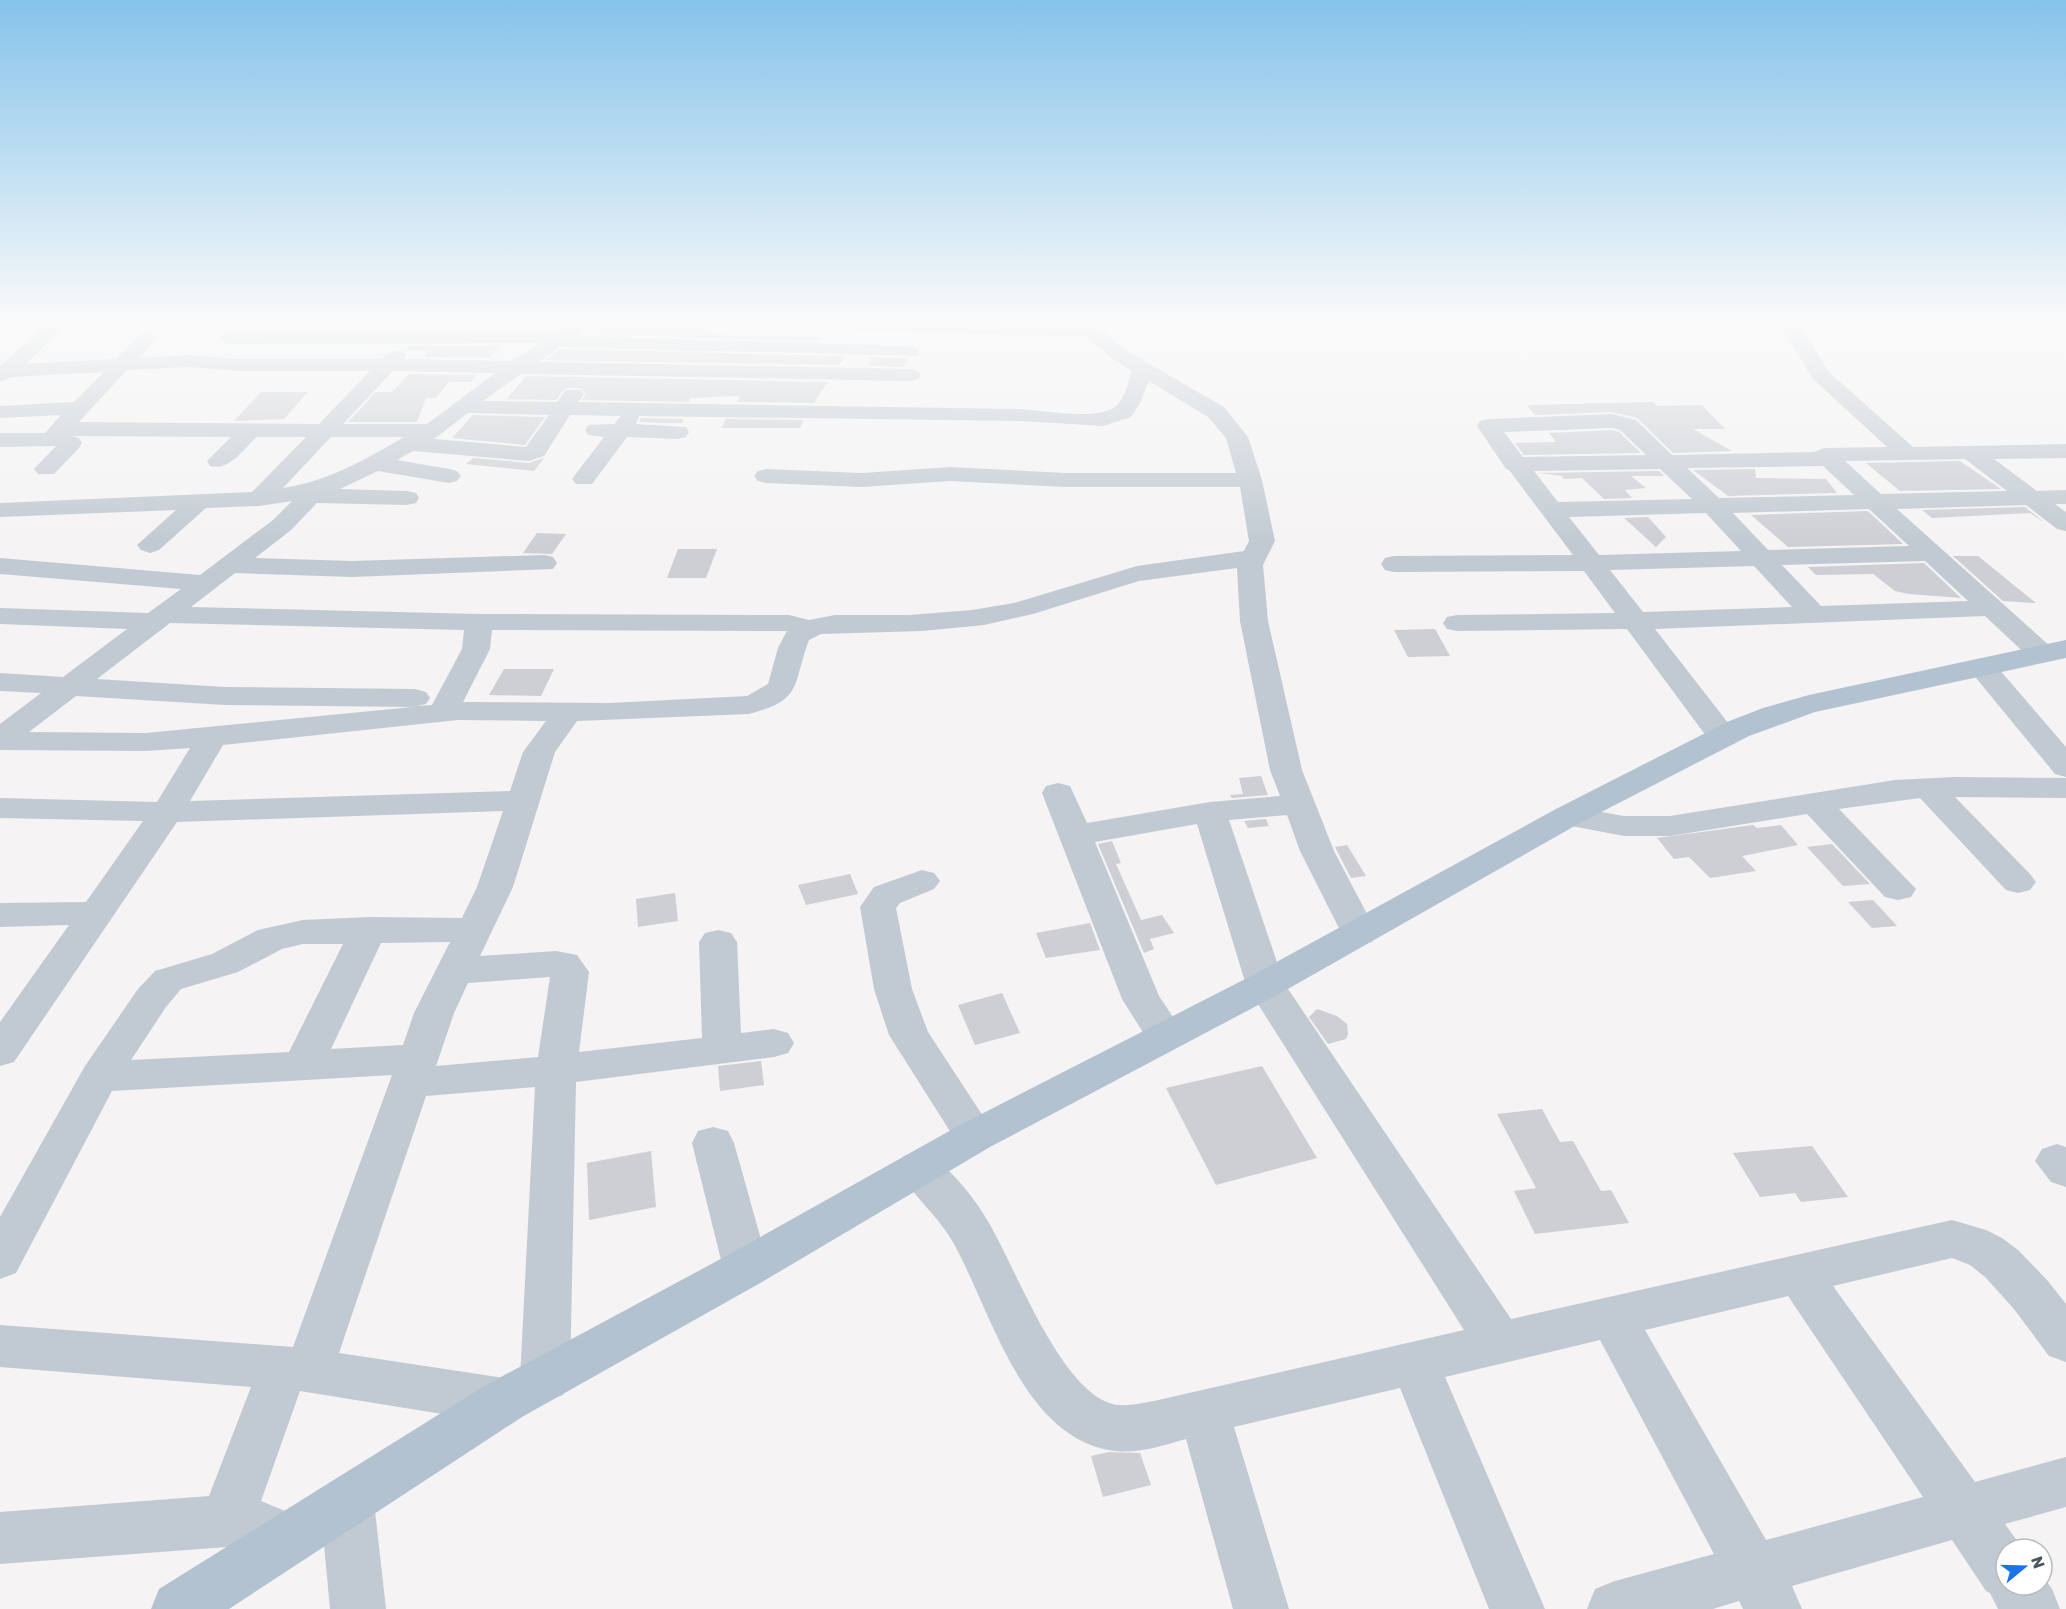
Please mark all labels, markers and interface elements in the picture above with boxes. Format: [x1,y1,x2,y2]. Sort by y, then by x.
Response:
north arrow [1994,1537,2054,1597]
text: N [2027,1554,2049,1571]

